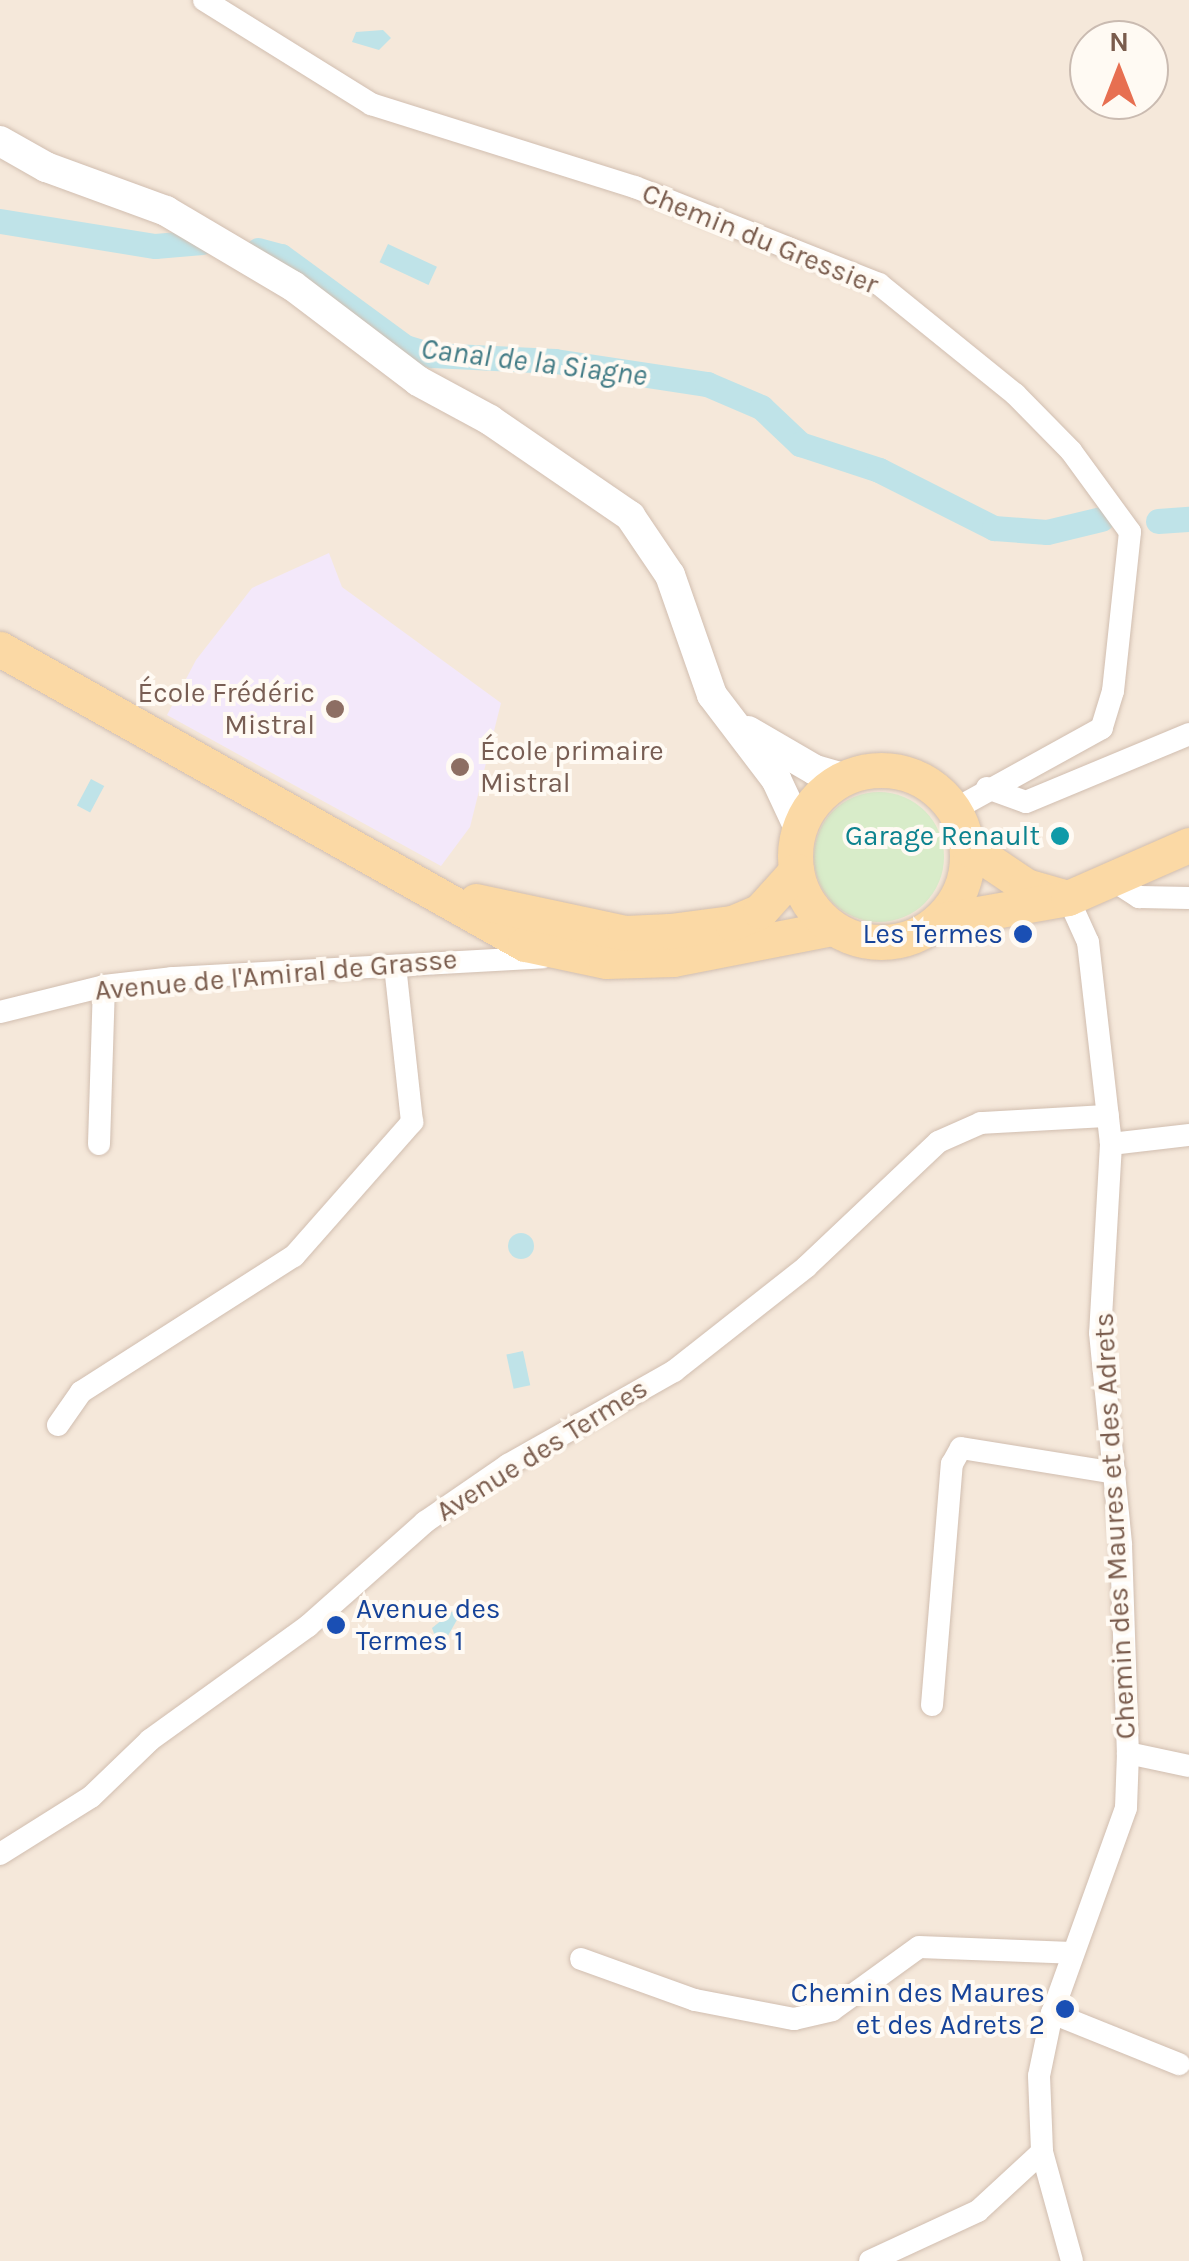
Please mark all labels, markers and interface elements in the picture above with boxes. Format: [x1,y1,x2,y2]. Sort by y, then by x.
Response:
north arrow [1069,20,1169,120]
text: N [1109,25,1129,58]
street label: Chemin du Gressier [637,176,883,302]
water label: Canal de la Siagne [419,330,649,394]
place label: École Frédéric Mistral [138,676,315,742]
marker: École Frédéric Mistral [324,698,346,720]
place label: École primaire Mistral [480,734,664,800]
marker: École primaire Mistral [449,756,471,778]
place label: Garage Renault [845,819,1040,853]
marker: Garage Renault [1049,825,1071,847]
place label: Les Termes [862,917,1003,951]
marker: Les Termes [1012,923,1034,945]
street label: Avenue de l'Amiral de Grasse [93,942,459,1008]
street label: Chemin des Maures et des Adrets [1087,1312,1143,1740]
street label: Avenue des Termes [430,1371,654,1529]
place label: Avenue des Termes 1 [356,1592,500,1658]
marker: Avenue des Termes 1 [325,1614,347,1636]
place label: Chemin des Maures et des Adrets 2 [791,1976,1045,2042]
marker: Chemin des Maures et des Adrets 2 [1054,1998,1076,2020]

